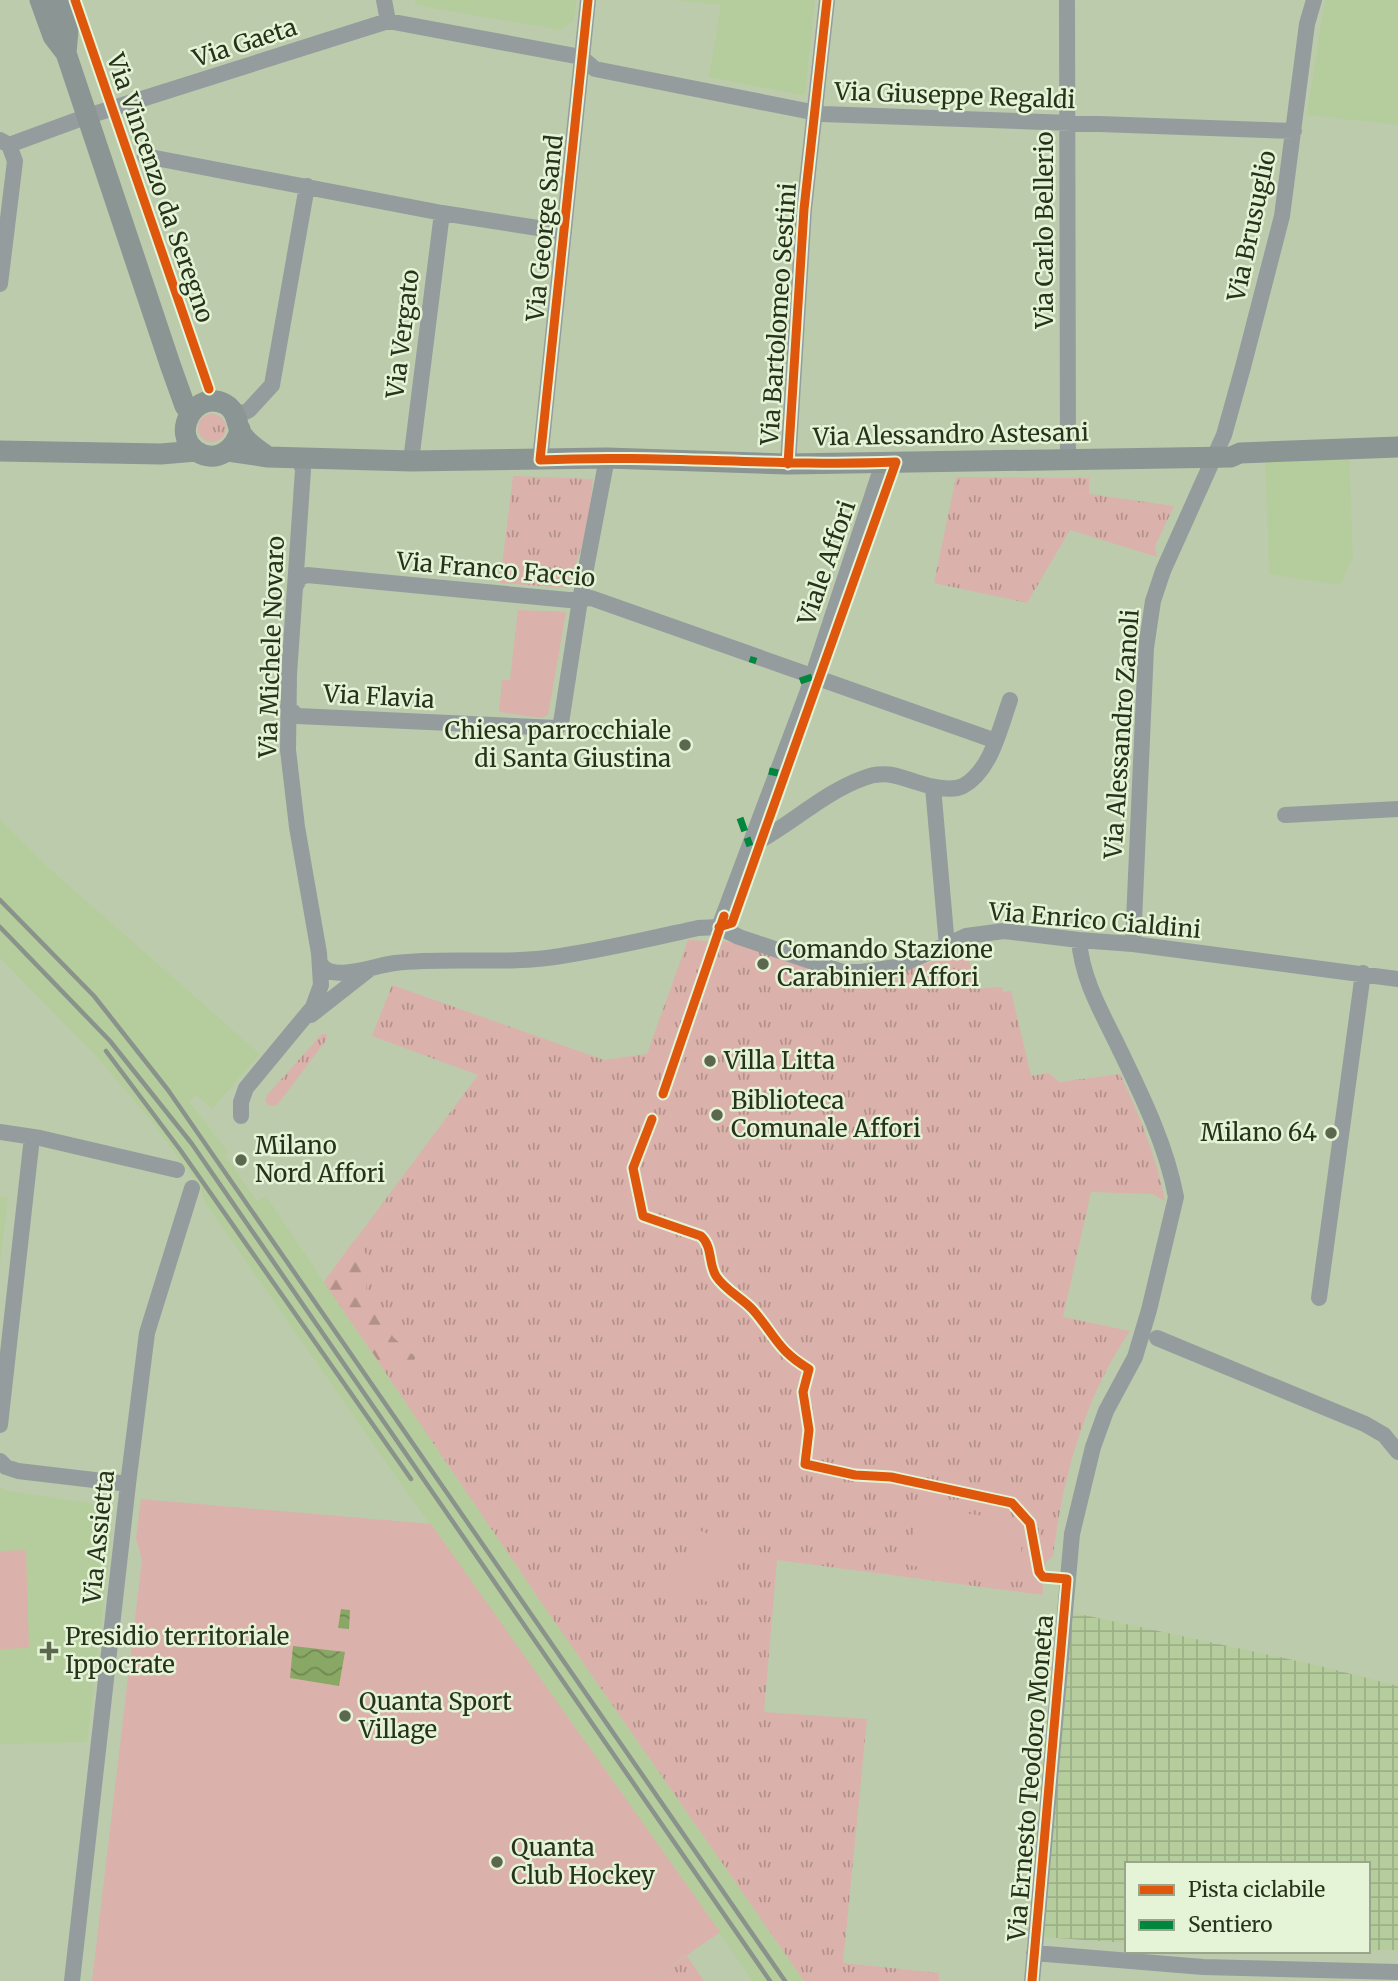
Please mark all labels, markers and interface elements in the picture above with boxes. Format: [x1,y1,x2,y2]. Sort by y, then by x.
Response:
street label: Via Gaeta [188,11,301,74]
street label: Via Vincenzo da Seregno [100,48,221,326]
street label: Via Giuseppe Regaldi [833,76,1076,115]
street label: Via Carlo Bellerio [1029,131,1060,330]
street label: Via George Sand [519,133,570,324]
street label: Via Brusuglio [1220,147,1283,305]
street label: Via Bartolomeo Sestini [754,181,803,447]
street label: Via Vergato [379,268,426,401]
street label: Via Alessandro Astesani [812,417,1089,452]
street label: Viale Affori [790,496,862,630]
street label: Via Michele Novaro [252,536,291,759]
street label: Via Franco Faccio [394,545,597,594]
street label: Via Alessandro Zanoli [1097,608,1146,861]
street label: Via Flavia [322,678,435,715]
place label: Chiesa parrocchiale di Santa Giustina [445,715,671,774]
marker: Chiesa parrocchiale di Santa Giustina [677,737,693,753]
street label: Via Enrico Cialdini [987,896,1203,945]
place label: Comando Stazione Carabinieri Affori [777,934,993,993]
marker: Comando Stazione Carabinieri Affori [755,956,771,972]
place label: Villa Litta [723,1045,835,1076]
marker: Villa Litta [702,1053,718,1069]
place label: Biblioteca Comunale Affori [731,1085,921,1144]
marker: Biblioteca Comunale Affori [709,1107,725,1123]
place label: Milano 64 [1200,1117,1317,1148]
marker: Milano 64 [1323,1125,1339,1141]
place label: Milano Nord Affori [255,1130,385,1189]
marker: Milano Nord Affori [233,1152,249,1168]
street label: Via Assietta [76,1468,121,1606]
street label: Via Ernesto Teodoro Moneta [1001,1613,1060,1943]
place label: Presidio territoriale Ippocrate [65,1621,289,1680]
marker: Presidio territoriale Ippocrate [39,1641,59,1661]
place label: Quanta Sport Village [358,1686,512,1745]
marker: Quanta Sport Village [337,1708,353,1724]
place label: Quanta Club Hockey [511,1832,655,1891]
marker: Quanta Club Hockey [489,1854,505,1870]
legend [1125,1862,1370,1953]
text: Pista ciclabile [1188,1876,1325,1903]
text: Sentiero [1188,1911,1272,1938]

